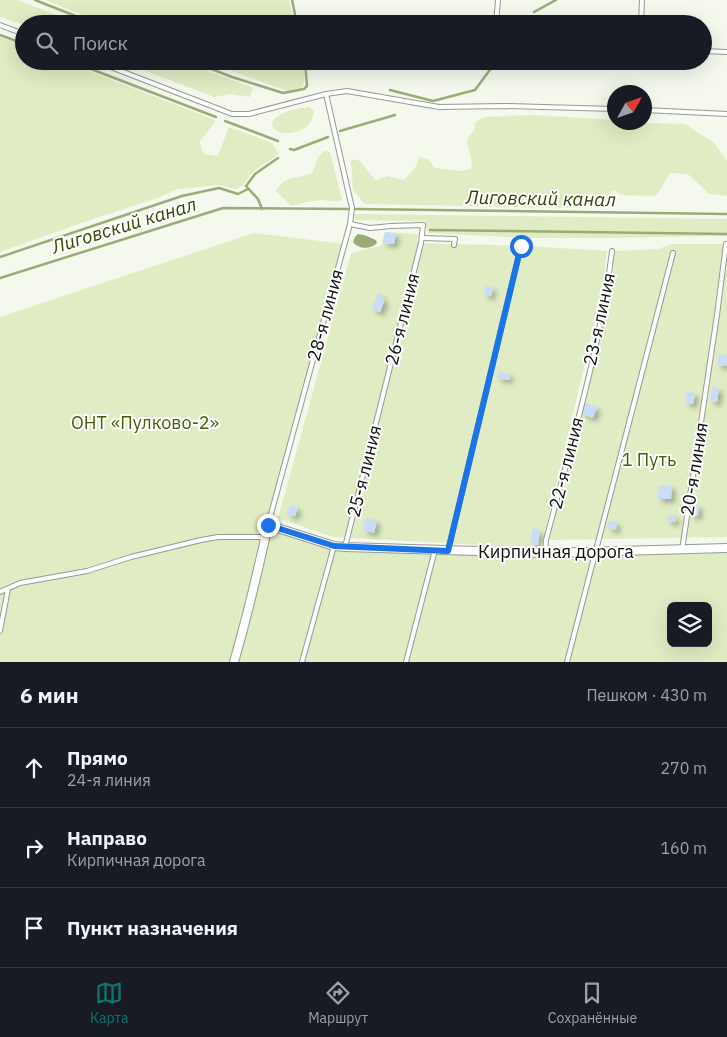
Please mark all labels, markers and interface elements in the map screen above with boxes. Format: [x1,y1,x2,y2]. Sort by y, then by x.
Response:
search box [15,15,712,70]
icon: search [33,29,61,57]
text: Поиск [73,31,128,55]
north arrow [607,85,652,130]
water label: Лиговский канал [465,185,616,211]
water label: Лиговский канал [48,192,199,259]
route start [510,235,533,258]
street label: 28-я линия [302,267,348,363]
street label: 26-я линия [379,271,425,367]
street label: 23-я линия [578,271,620,367]
park label: ОНТ «Пулково-2» [71,411,219,434]
street label: 22-я линия [543,415,589,511]
street label: 20-я линия [675,421,713,517]
street label: 25-я линия [341,423,387,519]
park label: 1 Путь [622,448,676,471]
route end [257,514,280,537]
street label: Кирпичная дорога [478,540,634,563]
map controls [667,602,712,647]
button: layers [667,602,712,647]
text: 6 мин [20,681,79,709]
text: Пешком · 430 m [586,685,707,705]
text: Прямо [67,746,128,770]
icon: ahead [20,754,48,782]
text: 270 m [660,758,707,778]
text: 24-я линия [67,770,151,790]
text: Направо [67,826,147,850]
icon: right [20,834,48,862]
text: 160 m [660,838,707,858]
text: Кирпичная дорога [67,850,206,870]
icon: arrive [20,914,48,942]
text: Пункт назначения [67,916,238,940]
tab: Карта [90,979,128,1027]
tab: Маршрут [308,979,368,1027]
tab: Сохранённые [548,979,637,1027]

